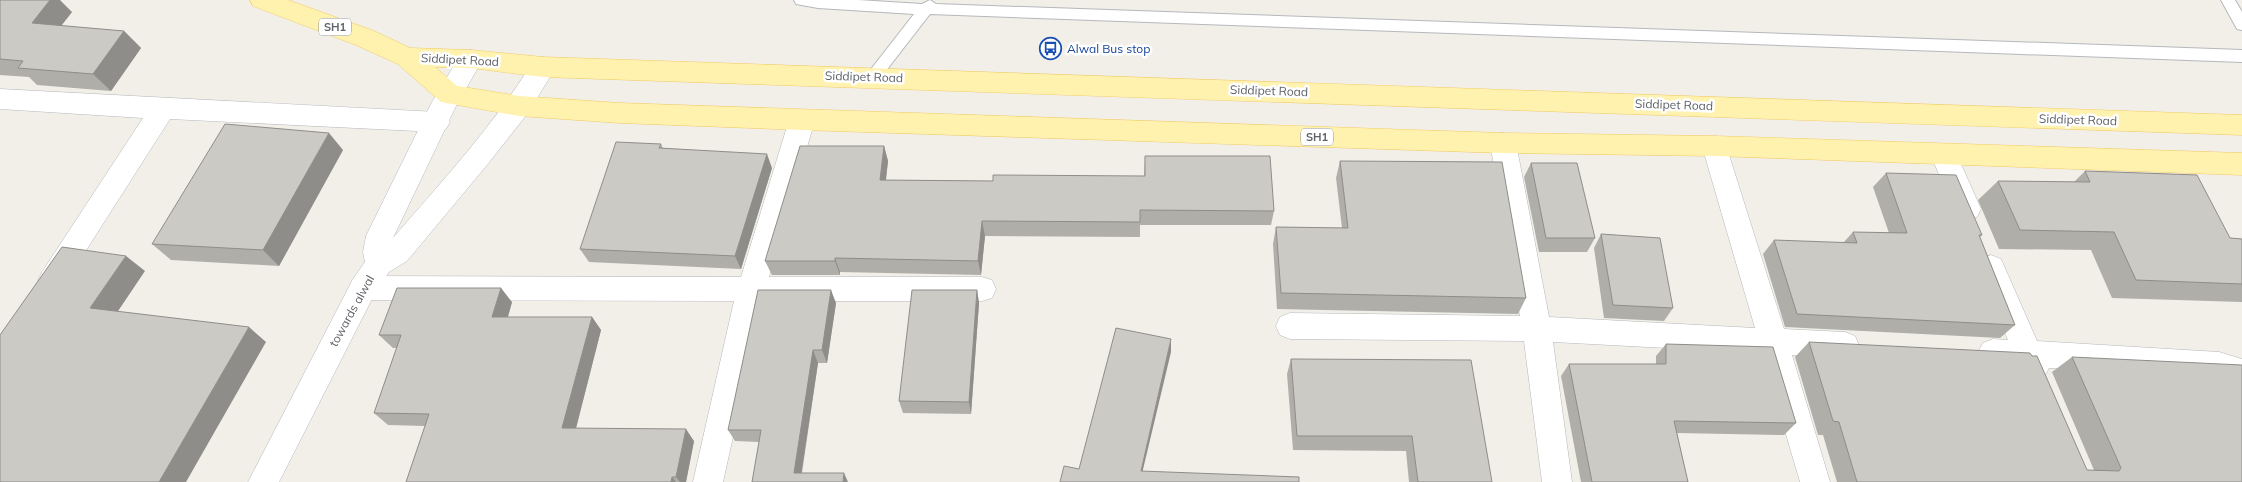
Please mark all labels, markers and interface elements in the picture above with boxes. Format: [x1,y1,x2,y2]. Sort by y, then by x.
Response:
road number: SH1 [319,18,351,36]
bus stop icon: Alwal Bus stop [1039,37,1063,61]
place label: Alwal Bus stop [1067,41,1150,56]
street label: Siddipet Road [421,50,499,69]
street label: Siddipet Road [825,68,903,85]
street label: Siddipet Road [1230,82,1308,99]
street label: Siddipet Road [1635,96,1713,113]
street label: Siddipet Road [2039,111,2117,128]
road number: SH1 [1301,128,1333,146]
street label: towards alwal [326,272,377,349]

